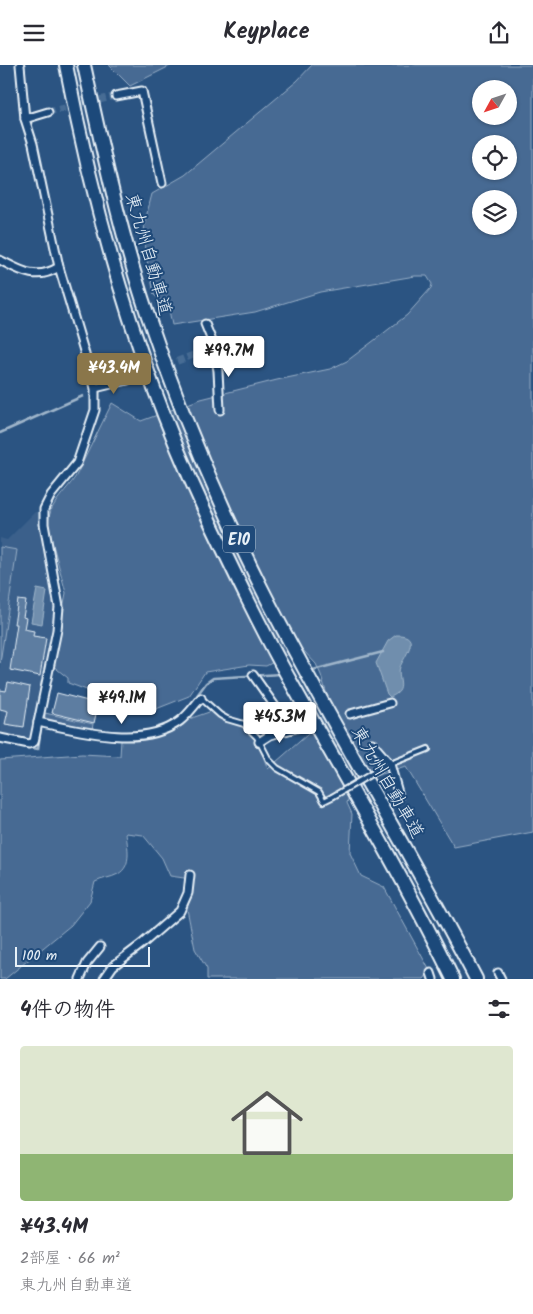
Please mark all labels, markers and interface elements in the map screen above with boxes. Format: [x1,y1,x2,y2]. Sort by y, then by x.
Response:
text: Keyplace [224,15,309,50]
icon: menu [20,19,48,47]
icon: share [485,19,513,47]
north arrow [472,80,518,125]
map controls [472,80,517,235]
button: locate [472,135,517,180]
street label: 東九州自動車道 [116,190,179,319]
button: layers [472,190,517,235]
pin: ¥99.7M [188,335,270,378]
text: ¥99.7M [204,339,254,364]
pin: ¥43.4M [73,353,155,395]
text: ¥43.4M [88,356,140,381]
road number: E10 [223,525,255,553]
pin: ¥49.1M [81,683,163,725]
text: ¥49.1M [98,686,146,711]
pin: ¥45.3M [239,701,321,744]
text: ¥45.3M [254,705,306,730]
street label: 東九州自動車道 [343,721,431,845]
scale bar [15,944,150,967]
text: 100 m [22,945,57,967]
text: 4件の物件 [20,994,115,1027]
icon: filters [485,995,513,1023]
icon: home [222,1078,312,1168]
text: ¥43.4M [20,1211,88,1244]
text: 2部屋 · 66 m² [20,1246,120,1271]
text: 東九州自動車道 [20,1273,132,1298]

